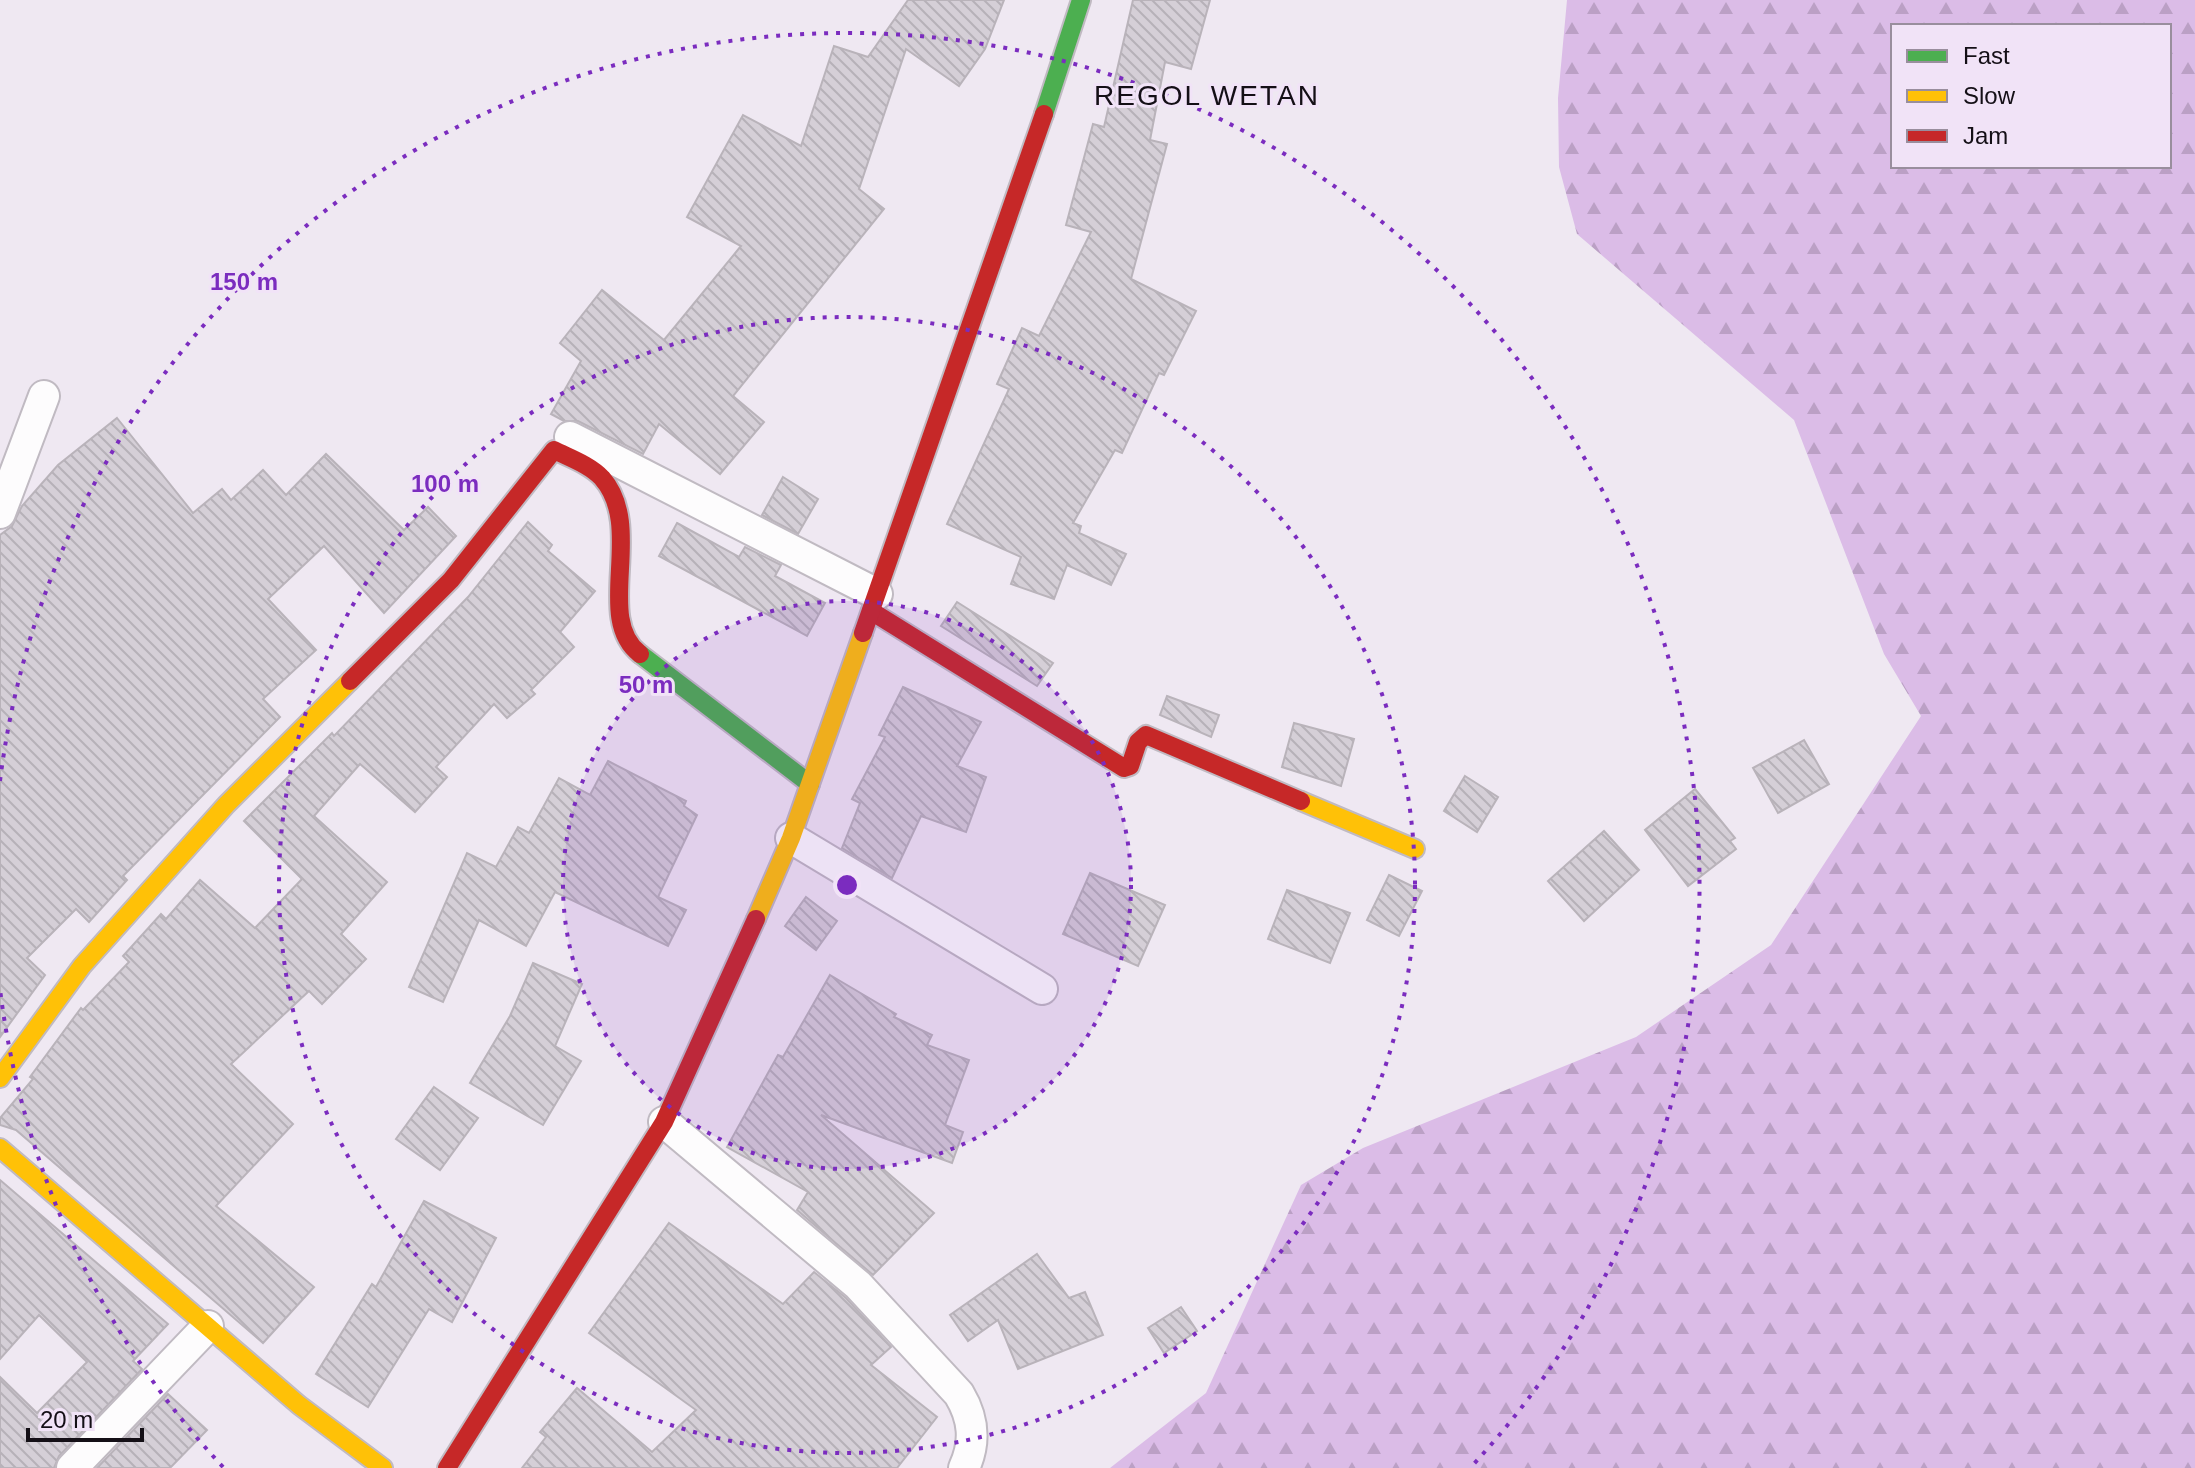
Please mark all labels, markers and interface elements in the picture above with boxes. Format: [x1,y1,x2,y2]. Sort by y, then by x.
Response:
legend [1891,24,2171,168]
text: Fast [1963,42,2010,69]
district label: REGOL WETAN [1094,80,1320,111]
text: Slow [1963,82,2016,109]
text: Jam [1963,122,2008,149]
text: 150 m [210,268,278,295]
text: 100 m [411,470,479,497]
text: 50 m [619,671,673,698]
centre of rings [833,871,861,899]
scale bar [28,1392,142,1442]
text: 20 m [40,1406,93,1433]

